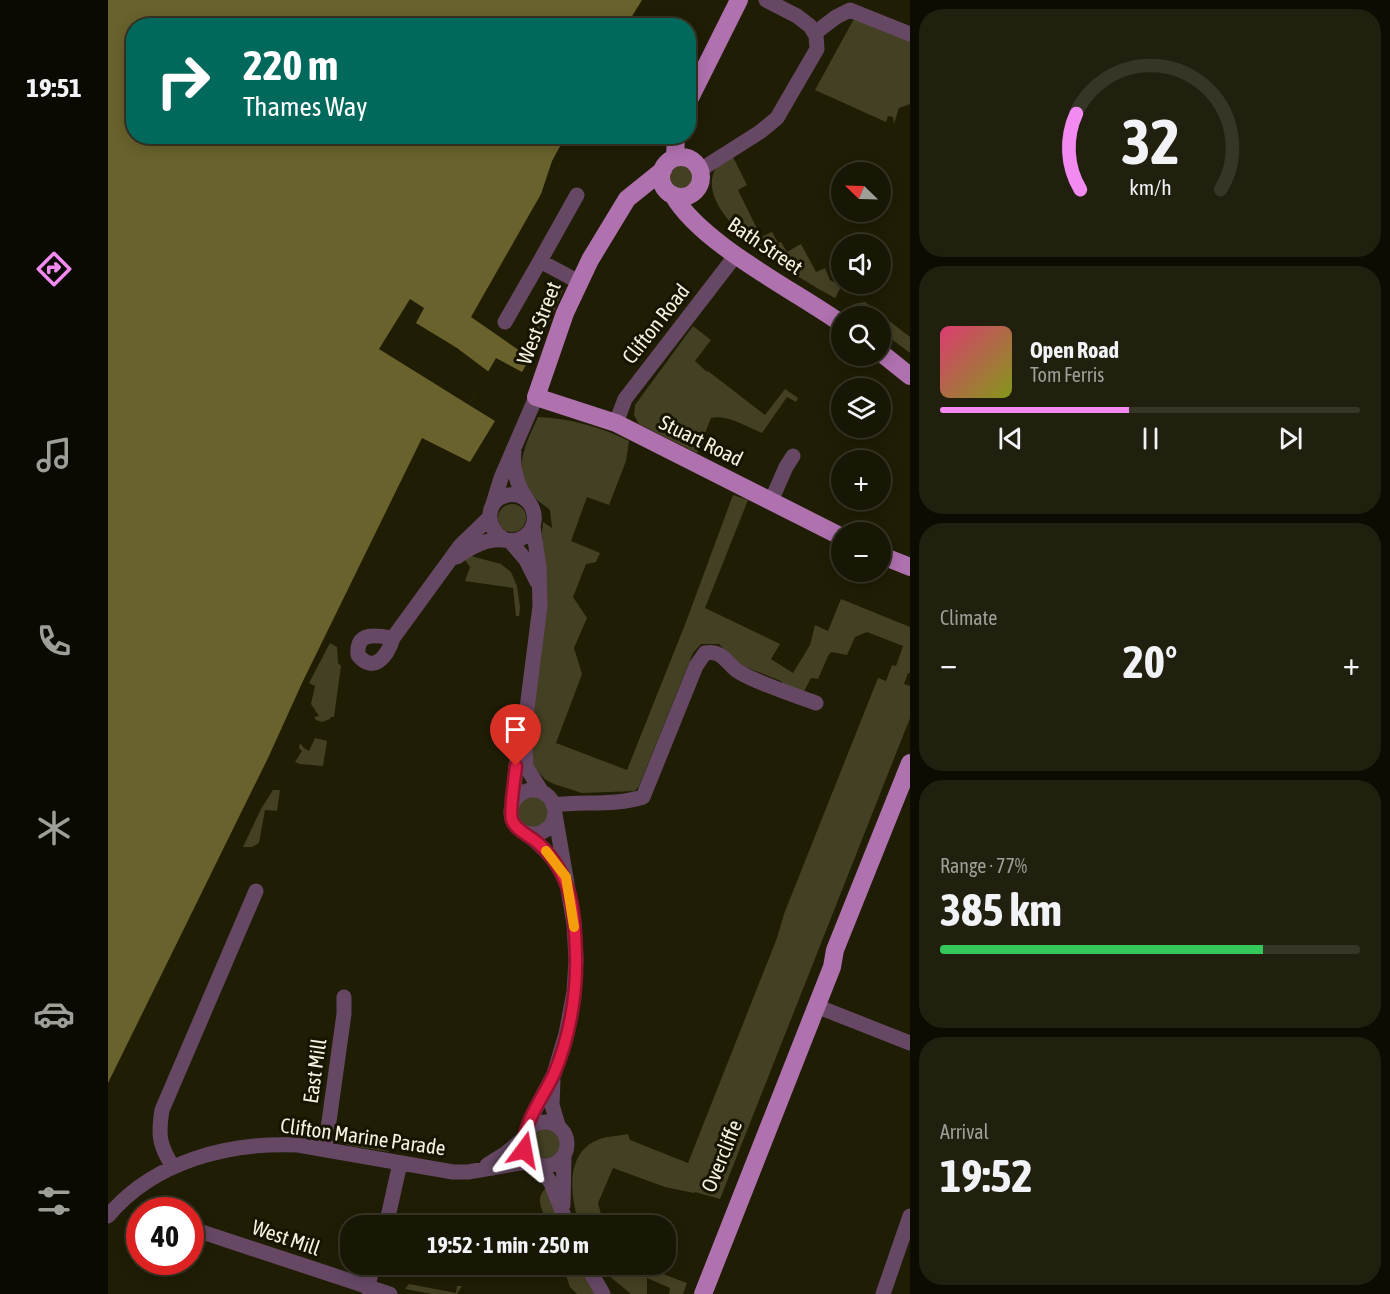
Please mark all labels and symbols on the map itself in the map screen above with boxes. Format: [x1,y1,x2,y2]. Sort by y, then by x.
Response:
north arrow [831,162,891,222]
street label: Bath Street [724,211,807,279]
street label: West Street [511,278,565,367]
street label: Clifton Road [617,279,694,368]
street label: Stuart Road [656,410,747,471]
pin [490,704,541,766]
street label: East Mill [298,1037,330,1105]
street label: Clifton Marine Parade [279,1113,447,1159]
street label: Overcliffe [696,1116,746,1195]
position arrow [492,1118,556,1182]
speed limit sign: 40 [126,1197,204,1275]
street label: West Mill [249,1214,324,1260]

